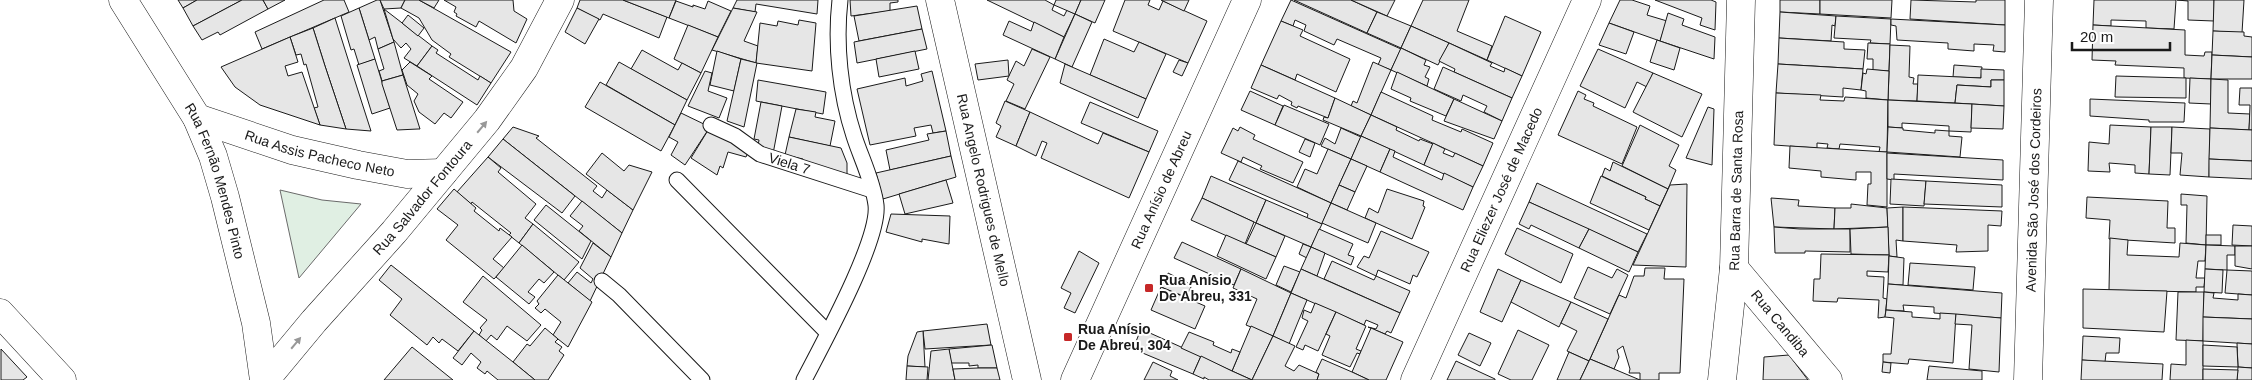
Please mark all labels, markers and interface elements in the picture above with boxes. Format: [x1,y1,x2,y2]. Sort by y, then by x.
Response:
scale bar [2072,20,2170,52]
text: 20 m [2080,28,2113,45]
street label: Avenida São José dos Cordeiros [2023,88,2044,292]
street label: Rua Angelo Rodrigues de Mello [954,92,1013,288]
street label: Rua Fernão Mendes Pinto [182,100,248,261]
street label: Rua Eliezer José de Macedo [1457,104,1545,275]
street label: Rua Barra de Santa Rosa [1726,110,1746,271]
one-way arrow [476,121,488,133]
street label: Rua Assis Pacheco Neto [243,127,396,180]
street label: Rua Anísio de Abreu [1128,128,1195,251]
street label: Rua Salvador Fontoura [369,137,475,258]
street label: Viela 7 [767,149,812,178]
place label: Rua Anísio De Abreu, 331 [1159,272,1252,304]
marker: Rua Anísio De Abreu, 331 [1143,282,1155,294]
street label: Rua Candiba [1748,287,1813,360]
place label: Rua Anísio De Abreu, 304 [1078,321,1171,353]
marker: Rua Anísio De Abreu, 304 [1062,331,1074,343]
one-way arrow [290,337,302,349]

